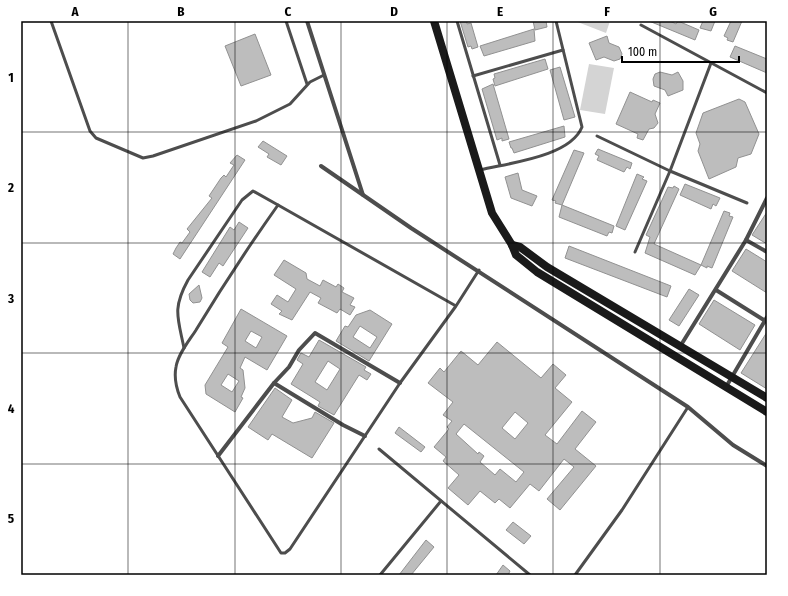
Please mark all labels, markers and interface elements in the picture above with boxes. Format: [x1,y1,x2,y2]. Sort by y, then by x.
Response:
text: A [70,4,79,19]
text: B [177,4,185,19]
text: C [285,4,292,19]
text: D [390,4,398,19]
text: E [497,4,503,19]
text: F [604,4,610,19]
text: G [709,4,717,19]
scale bar [622,38,739,64]
text: 100 m [628,45,657,59]
text: 1 [8,70,14,85]
text: 2 [7,180,14,195]
text: 3 [7,291,14,306]
text: 4 [8,401,15,416]
text: 5 [8,511,14,526]

